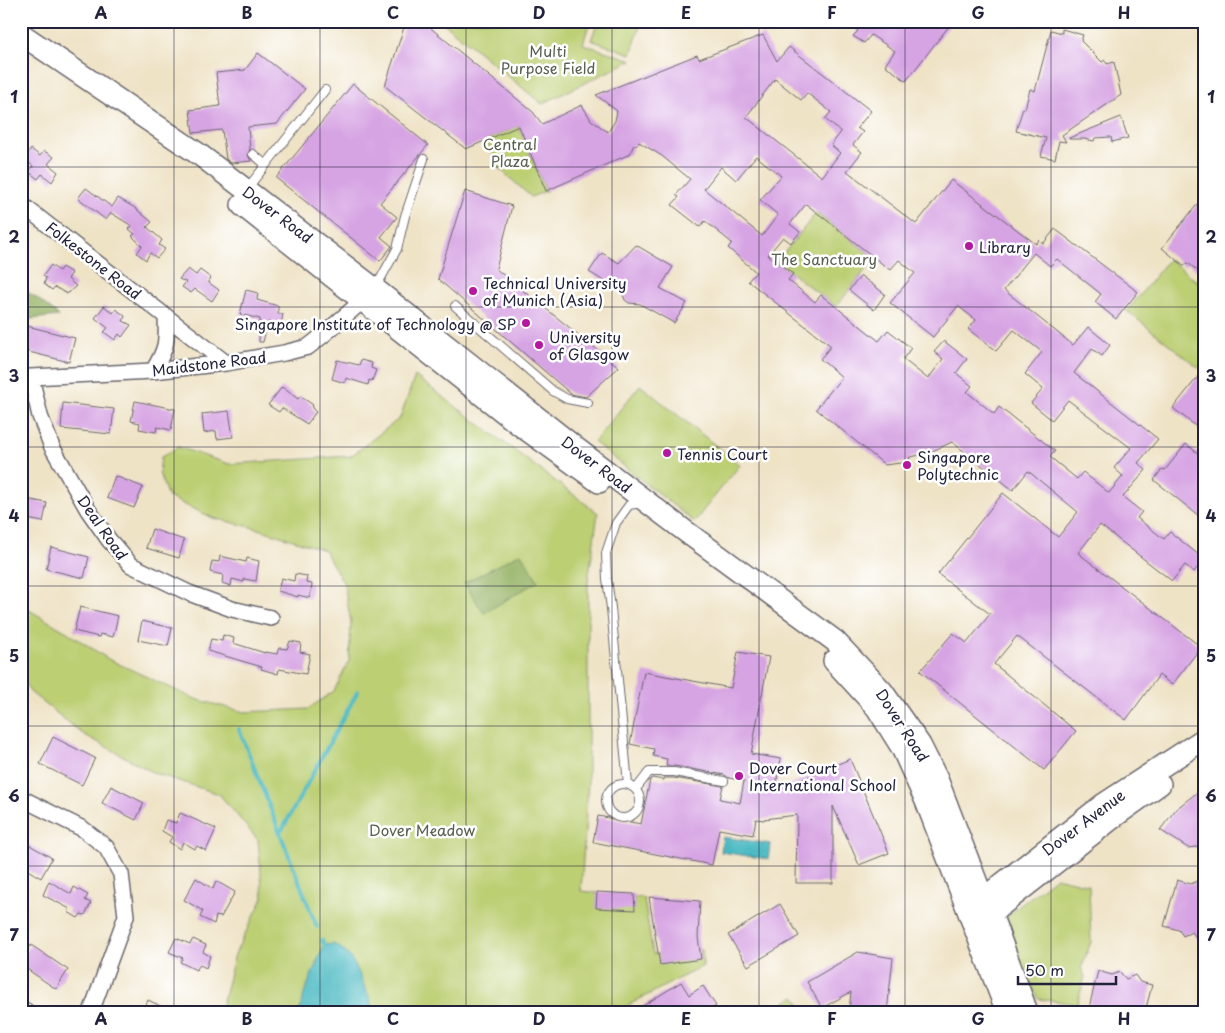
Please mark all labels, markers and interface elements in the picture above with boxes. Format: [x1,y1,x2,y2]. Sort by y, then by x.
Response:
text: A [95,0,108,24]
text: B [242,0,253,24]
text: C [387,0,399,24]
text: D [533,0,545,24]
text: E [681,0,691,24]
text: F [827,0,837,24]
text: G [971,0,985,24]
text: H [1118,0,1130,24]
park label: Multi Purpose Field [501,39,595,79]
text: 1 [10,84,18,108]
text: 1 [1207,84,1215,108]
park label: Central Plaza [483,132,537,172]
street label: Dover Road [238,180,318,248]
street label: Folkestone Road [41,215,147,305]
text: 2 [8,224,20,248]
text: 2 [1205,224,1217,248]
place label: Library [979,235,1031,258]
marker: Library [963,240,975,252]
park label: The Sanctuary [771,247,877,270]
place label: Technical University of Munich (Asia) [483,271,627,311]
marker: Technical University of Munich (Asia) [467,285,479,297]
place label: Singapore Institute of Technology @ SP [235,312,516,335]
marker: Singapore Institute of Technology @ SP [520,317,532,329]
place label: University of Glasgow [549,325,630,365]
marker: University of Glasgow [533,339,545,351]
street label: Maidstone Road [150,345,268,381]
text: 3 [9,363,19,387]
text: 3 [1206,363,1216,387]
street label: Dover Road [557,430,637,498]
place label: Tennis Court [677,442,768,465]
place label: Singapore Polytechnic [917,445,999,485]
marker: Tennis Court [661,447,673,459]
marker: Singapore Polytechnic [901,459,913,471]
street label: Deal Road [72,490,134,564]
text: 4 [9,503,20,527]
text: 4 [1206,503,1217,527]
text: 5 [9,643,19,667]
text: 5 [1206,643,1216,667]
street label: Dover Road [871,684,935,766]
place label: Dover Court International School [749,756,896,796]
marker: Dover Court International School [733,770,745,782]
text: 6 [8,783,20,807]
street label: Dover Avenue [1037,783,1129,861]
text: 6 [1205,783,1217,807]
park label: Dover Meadow [369,818,475,841]
text: 7 [9,922,19,946]
text: 7 [1206,922,1216,946]
scale bar [1018,953,1115,985]
text: 50 m [1025,958,1064,981]
text: A [95,1006,108,1030]
text: B [242,1006,253,1030]
text: C [387,1006,399,1030]
text: D [533,1006,545,1030]
text: E [681,1006,691,1030]
text: F [827,1006,837,1030]
text: G [971,1006,985,1030]
text: H [1118,1006,1130,1030]

